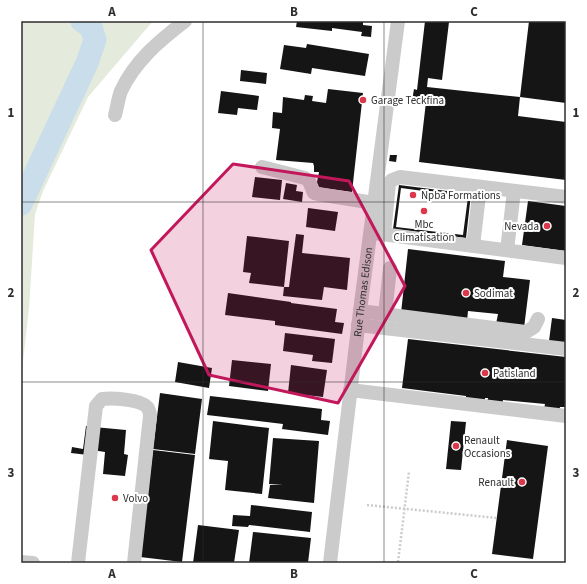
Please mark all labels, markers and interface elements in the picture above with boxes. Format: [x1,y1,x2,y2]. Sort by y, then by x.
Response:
text: A [107,3,116,21]
text: B [290,3,298,21]
text: C [470,3,478,21]
place label: Garage Teckfina [371,93,444,108]
marker: Garage Teckfina [358,95,368,105]
text: 1 [8,104,15,122]
text: 1 [573,104,580,122]
place label: Npba Formations [421,188,501,203]
marker: Npba Formations [408,190,418,200]
marker: Mbc Climatisation [419,206,429,216]
place label: Mbc Climatisation [393,217,455,245]
place label: Nevada [504,219,539,234]
marker: Nevada [542,221,552,231]
street label: Rue Thomas Edison [350,246,376,338]
text: 2 [8,284,15,302]
text: 2 [573,284,580,302]
place label: Sodimat [474,286,513,301]
marker: Sodimat [461,288,471,298]
place label: Patisland [493,366,536,381]
marker: Patisland [480,368,490,378]
place label: Renault Occasions [464,433,511,461]
marker: Renault Occasions [451,441,461,451]
text: 3 [8,464,15,482]
text: 3 [573,464,580,482]
place label: Renault [478,475,514,490]
marker: Renault [517,477,527,487]
place label: Volvo [123,491,148,506]
marker: Volvo [110,493,120,503]
text: A [107,565,116,583]
text: B [290,565,298,583]
text: C [470,565,478,583]

